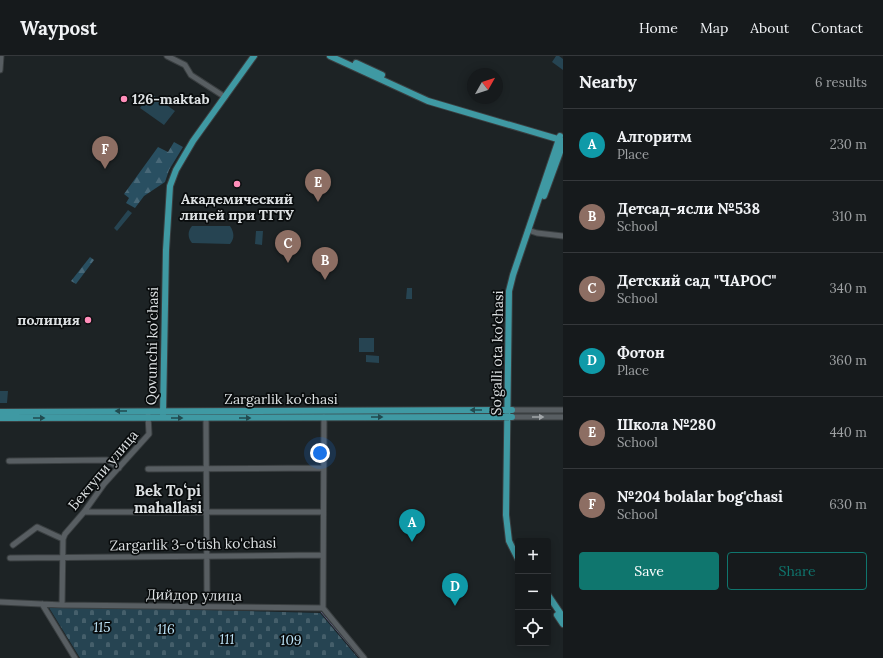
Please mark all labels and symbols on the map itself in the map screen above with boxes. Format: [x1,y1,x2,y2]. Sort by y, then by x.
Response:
north arrow [467,68,503,104]
place label: 126-maktab [132,90,209,108]
marker: 126-maktab [119,94,129,104]
pin: F [92,136,118,169]
pin: E [305,169,331,202]
marker: Академический лицей при ТГТУ [232,179,242,189]
place label: Академический лицей при ТГТУ [180,190,294,224]
pin: C [275,230,301,263]
pin: B [312,247,338,280]
street label: Qovunchi ko'chasi [142,287,162,405]
street label: So'galli ota ko'chasi [487,290,507,416]
place label: полиция [17,311,80,329]
marker: полиция [83,315,93,325]
street label: Zargarlik ko'chasi [224,390,338,408]
one-way arrow [469,407,482,413]
one-way arrow [114,408,127,414]
one-way arrow [371,414,384,420]
one-way arrow [532,414,545,420]
one-way arrow [33,415,46,421]
one-way arrow [171,415,184,421]
one-way arrow [239,415,252,421]
street label: Бектупи улица [64,426,142,514]
your location [310,443,330,463]
district label: Bek Toʻpi mahallasi [134,481,202,517]
pin: A [399,509,425,542]
street label: Zargarlik 3-o'tish ko'chasi [109,534,277,554]
pin: D [442,573,468,606]
street label: Дийдор улица [146,585,242,605]
park label: 115 [93,618,111,636]
park label: 116 [157,620,175,638]
park label: 111 [220,630,234,648]
park label: 109 [280,631,302,649]

